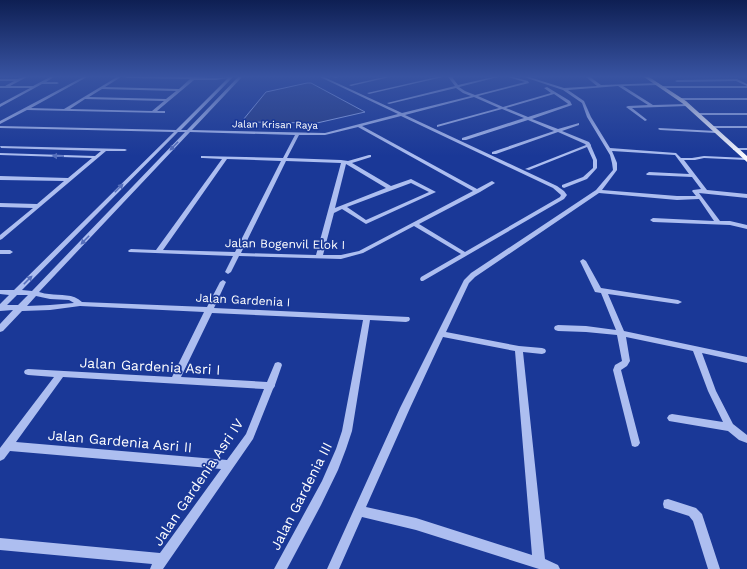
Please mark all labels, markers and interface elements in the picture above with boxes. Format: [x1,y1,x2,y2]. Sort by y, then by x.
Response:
street label: Jalan Krisan Raya [232,118,318,131]
one-way arrow [169,141,179,151]
one-way arrow [51,153,64,159]
one-way arrow [114,183,124,193]
one-way arrow [80,235,89,245]
street label: Jalan Bogenvil Elok I [225,236,345,252]
one-way arrow [23,275,32,285]
street label: Jalan Gardenia I [195,291,291,309]
street label: Jalan Gardenia Asri I [79,354,221,378]
street label: Jalan Gardenia Asri IV [149,415,247,549]
street label: Jalan Gardenia Asri II [47,427,193,455]
street label: Jalan Gardenia III [267,439,335,553]

